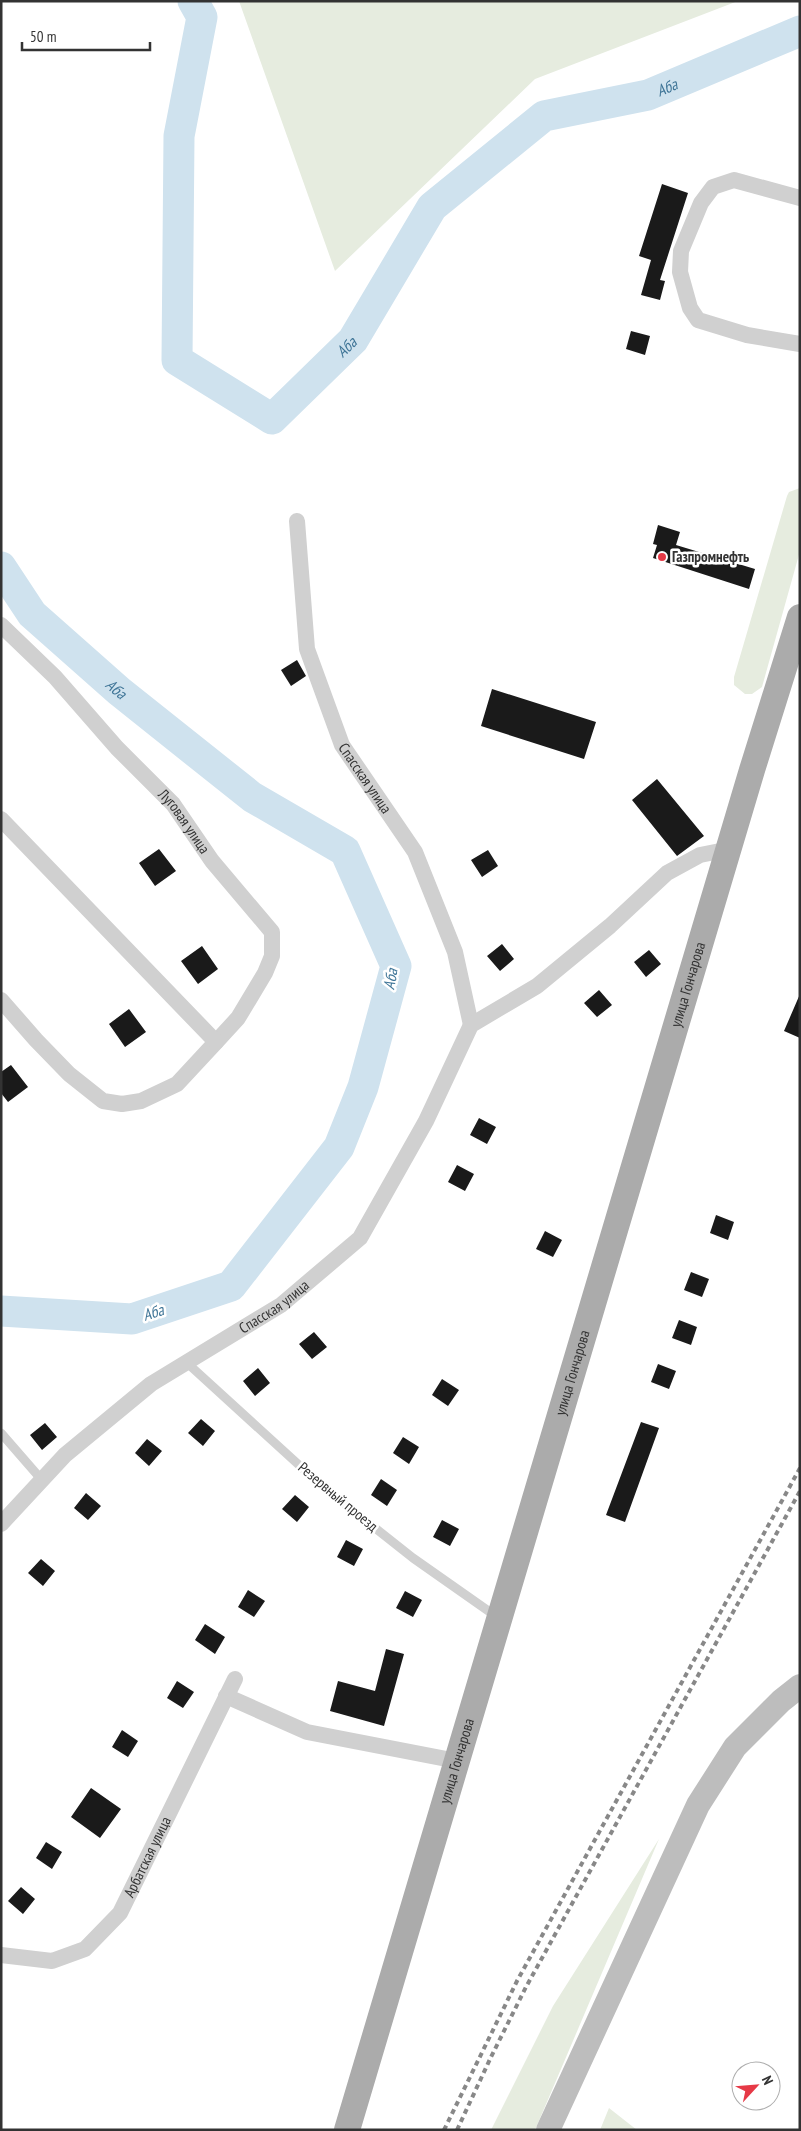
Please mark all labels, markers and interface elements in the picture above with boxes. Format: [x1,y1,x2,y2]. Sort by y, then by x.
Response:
scale bar [22,20,150,52]
text: 50 m [30,27,56,46]
water label: Аба [653,73,682,100]
water label: Аба [332,331,362,361]
place label: Газпромнефть [672,547,749,566]
marker: Газпромнефть [656,551,668,563]
water label: Аба [102,674,132,704]
street label: Спасская улица [334,739,396,817]
street label: Луговая улица [154,784,214,857]
street label: улица Гончарова [666,940,709,1029]
water label: Аба [378,965,402,991]
street label: Спасская улица [235,1275,313,1337]
water label: Аба [140,1299,168,1325]
street label: улица Гончарова [550,1328,594,1418]
street label: Резервный проезд [295,1458,382,1536]
street label: улица Гончарова [435,1716,478,1806]
street label: Арбатская улица [119,1813,175,1900]
north arrow [731,2061,781,2111]
text: N [758,2073,777,2088]

